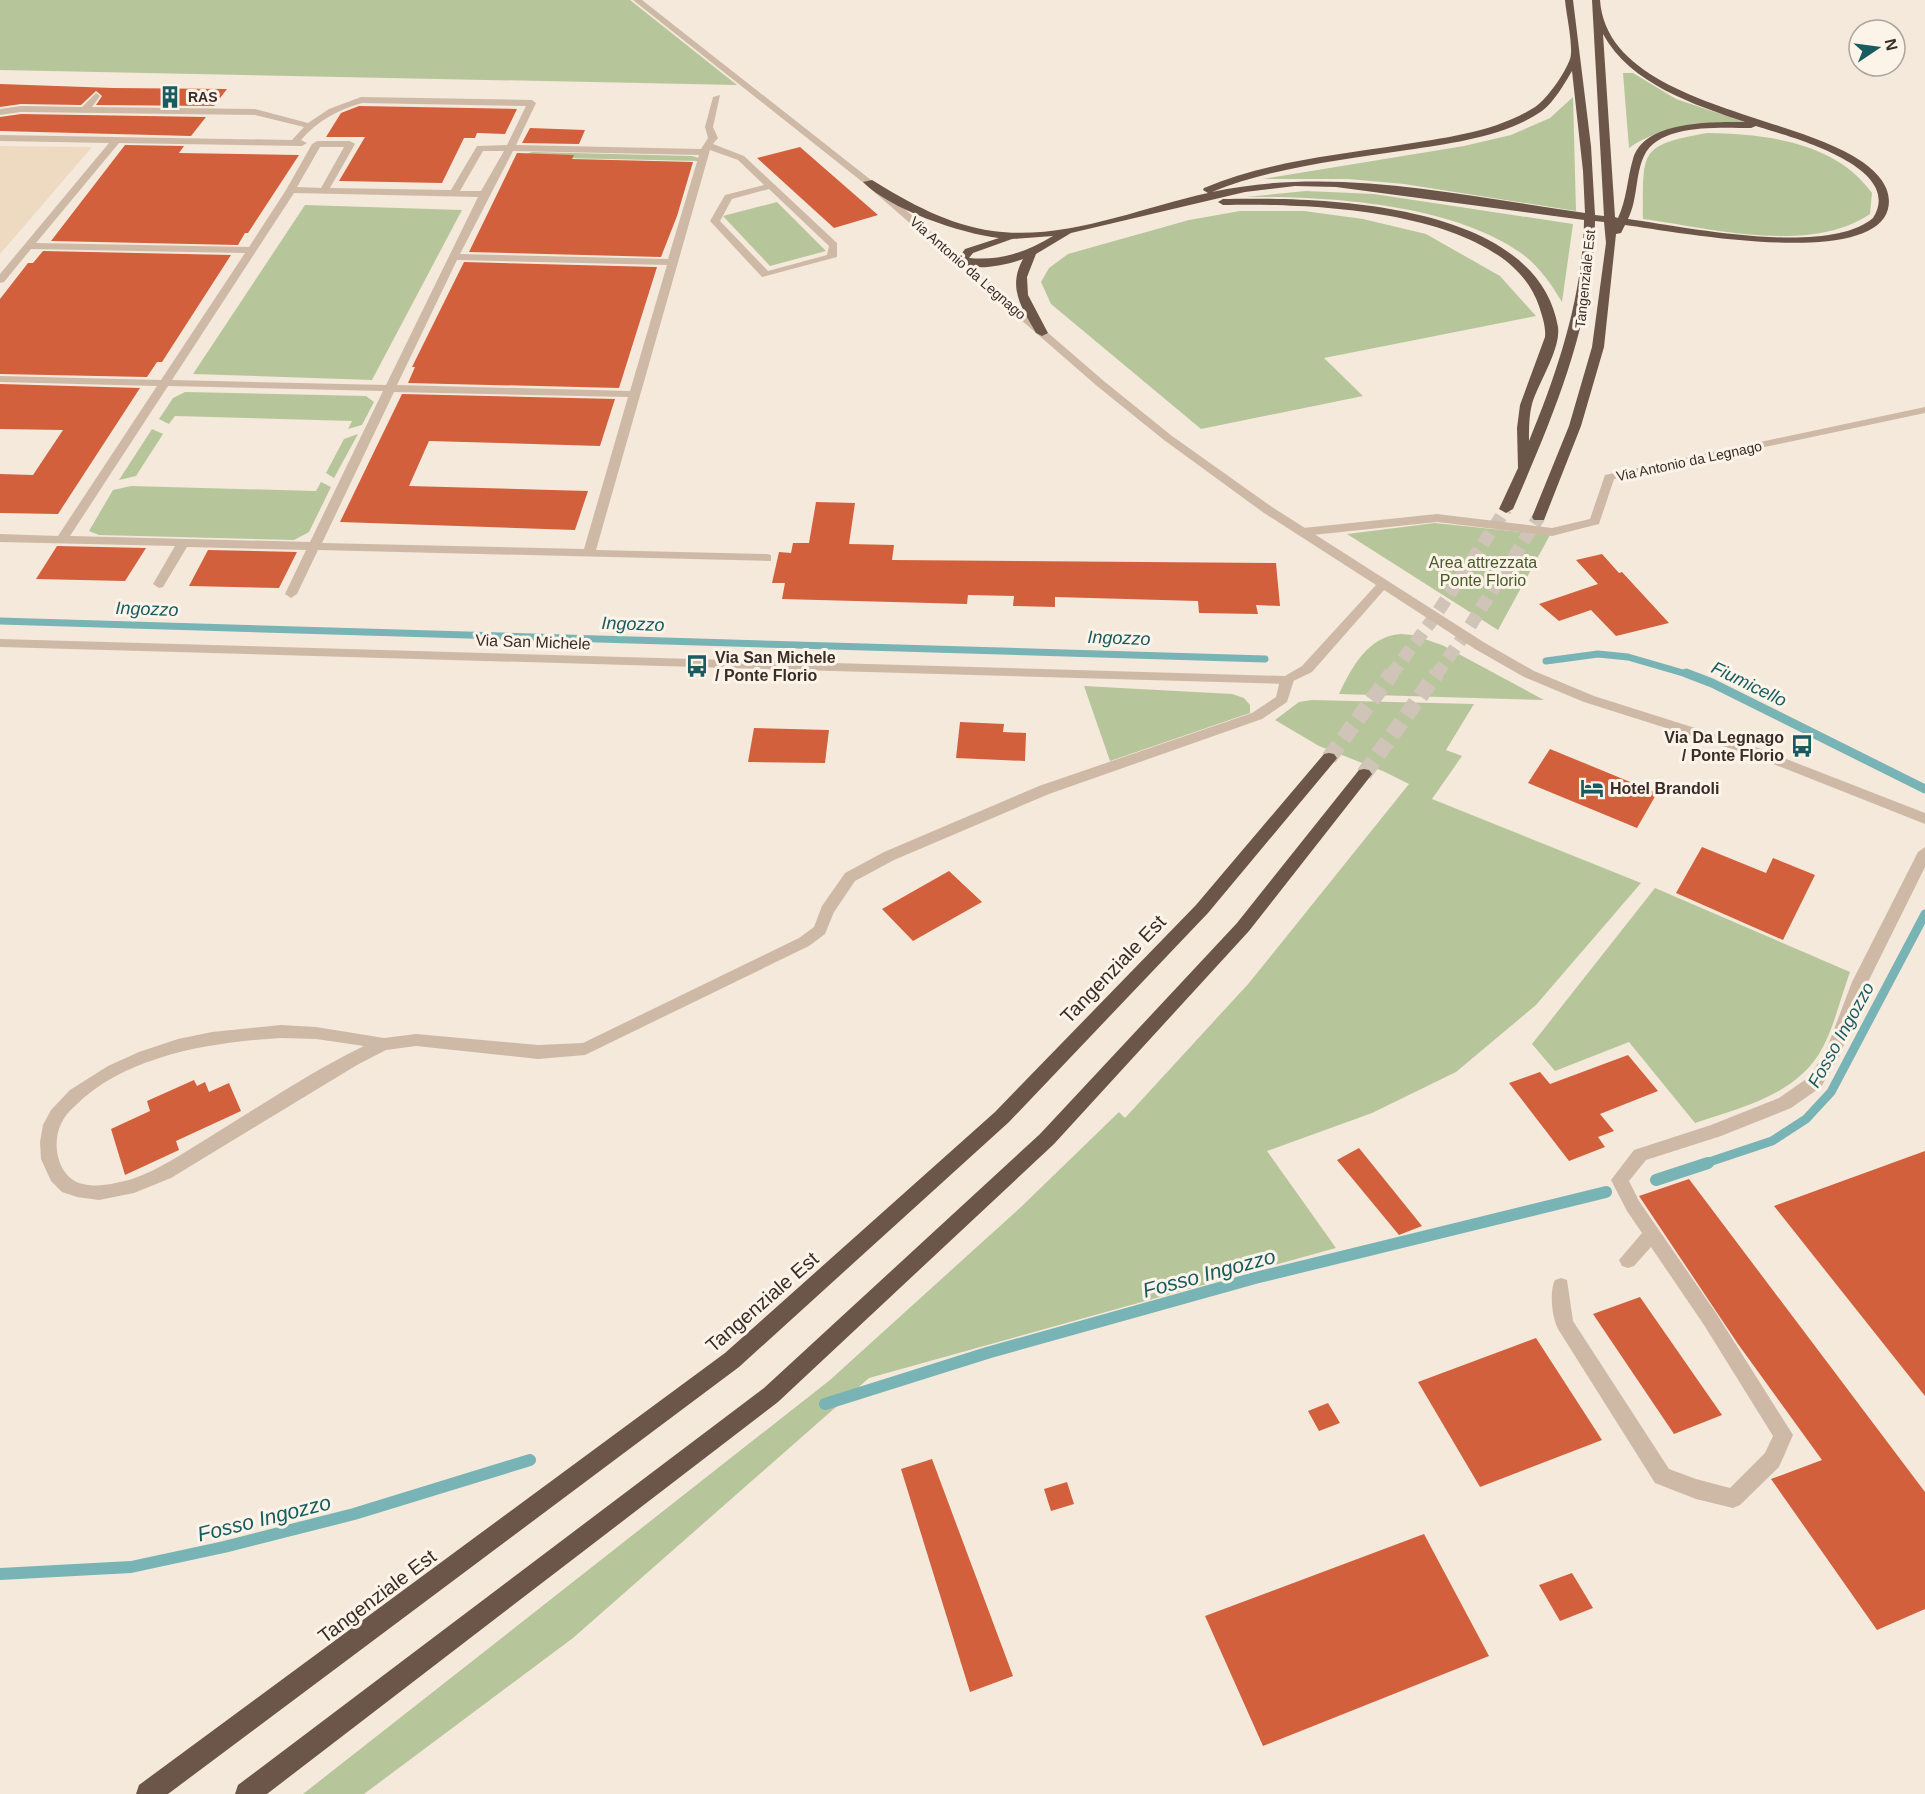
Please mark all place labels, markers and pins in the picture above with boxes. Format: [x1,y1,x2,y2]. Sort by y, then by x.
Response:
building icon: RAS [157,84,183,110]
place label: RAS [188,89,218,105]
place label: Via San Michele / Ponte Florio [715,649,836,684]
bus stop icon: Via San Michele / Ponte Florio [684,653,710,679]
place label: Via Da Legnago / Ponte Florio [1664,729,1784,764]
bus stop icon: Via Da Legnago / Ponte Florio [1789,733,1815,759]
hotel icon: Hotel Brandoli [1579,775,1605,801]
place label: Hotel Brandoli [1610,780,1719,797]

